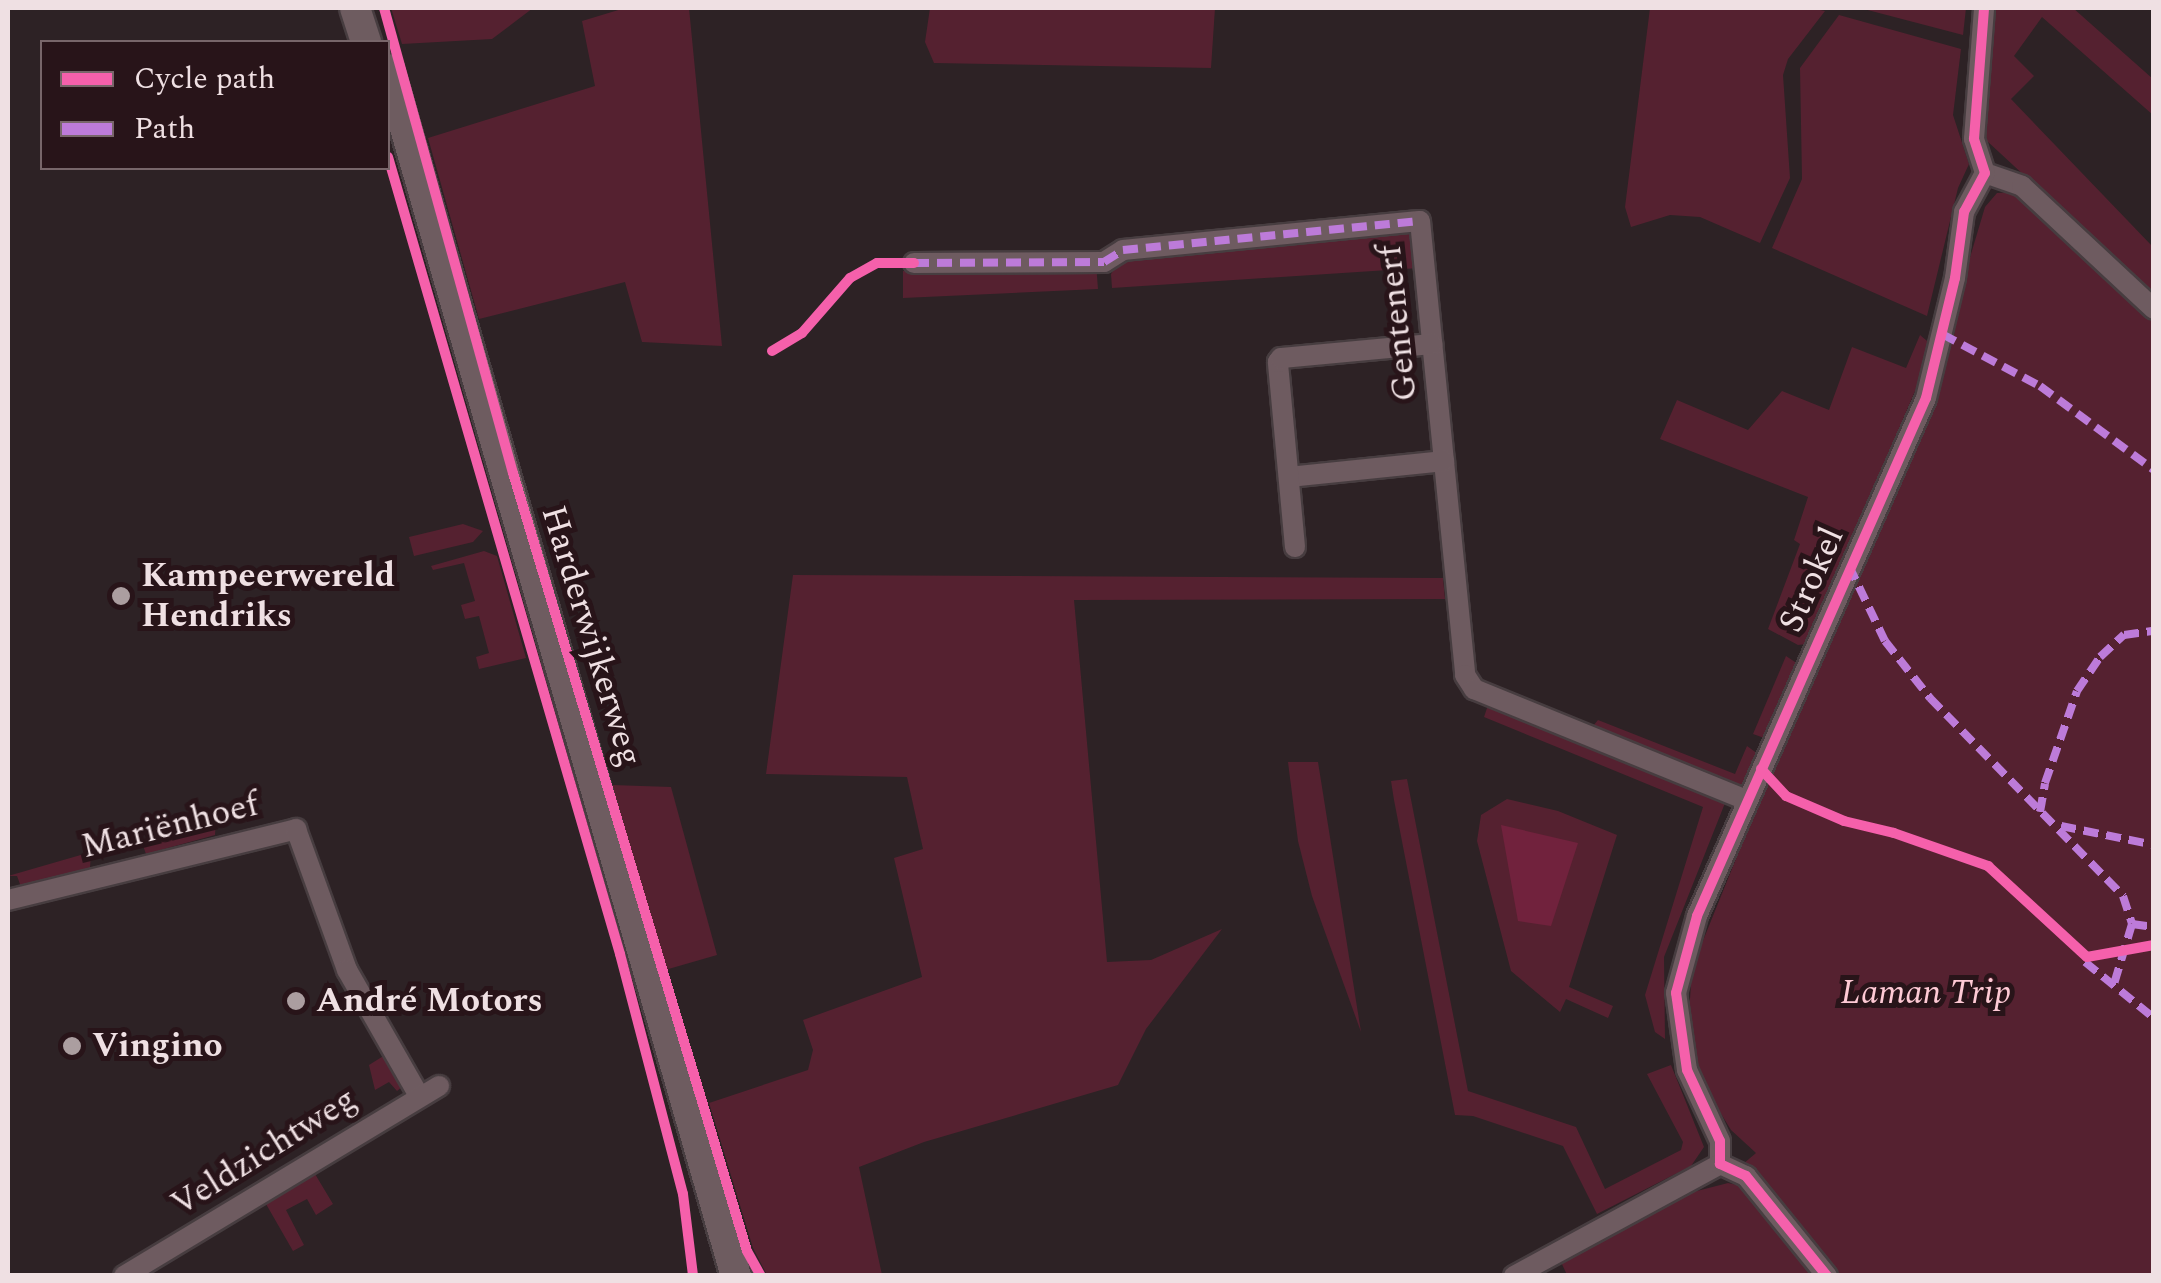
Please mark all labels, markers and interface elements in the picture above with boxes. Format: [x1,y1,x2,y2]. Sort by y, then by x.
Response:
legend [40,40,390,170]
text: Cycle path [134,56,275,102]
text: Path [134,106,195,152]
street label: Gentenerf [1369,243,1427,403]
street label: Harderwijkerweg [531,501,651,771]
street label: Strokel [1770,521,1854,639]
place label: Kampeerwereld Hendriks [141,555,395,637]
marker: Kampeerwereld Hendriks [110,585,132,607]
street label: Mariënhoef [77,784,263,868]
park label: Laman Trip [1840,972,2012,1014]
place label: André Motors [316,980,543,1022]
marker: André Motors [285,990,307,1012]
place label: Vingino [92,1025,223,1067]
marker: Vingino [61,1035,83,1057]
street label: Veldzichtweg [164,1078,364,1226]

